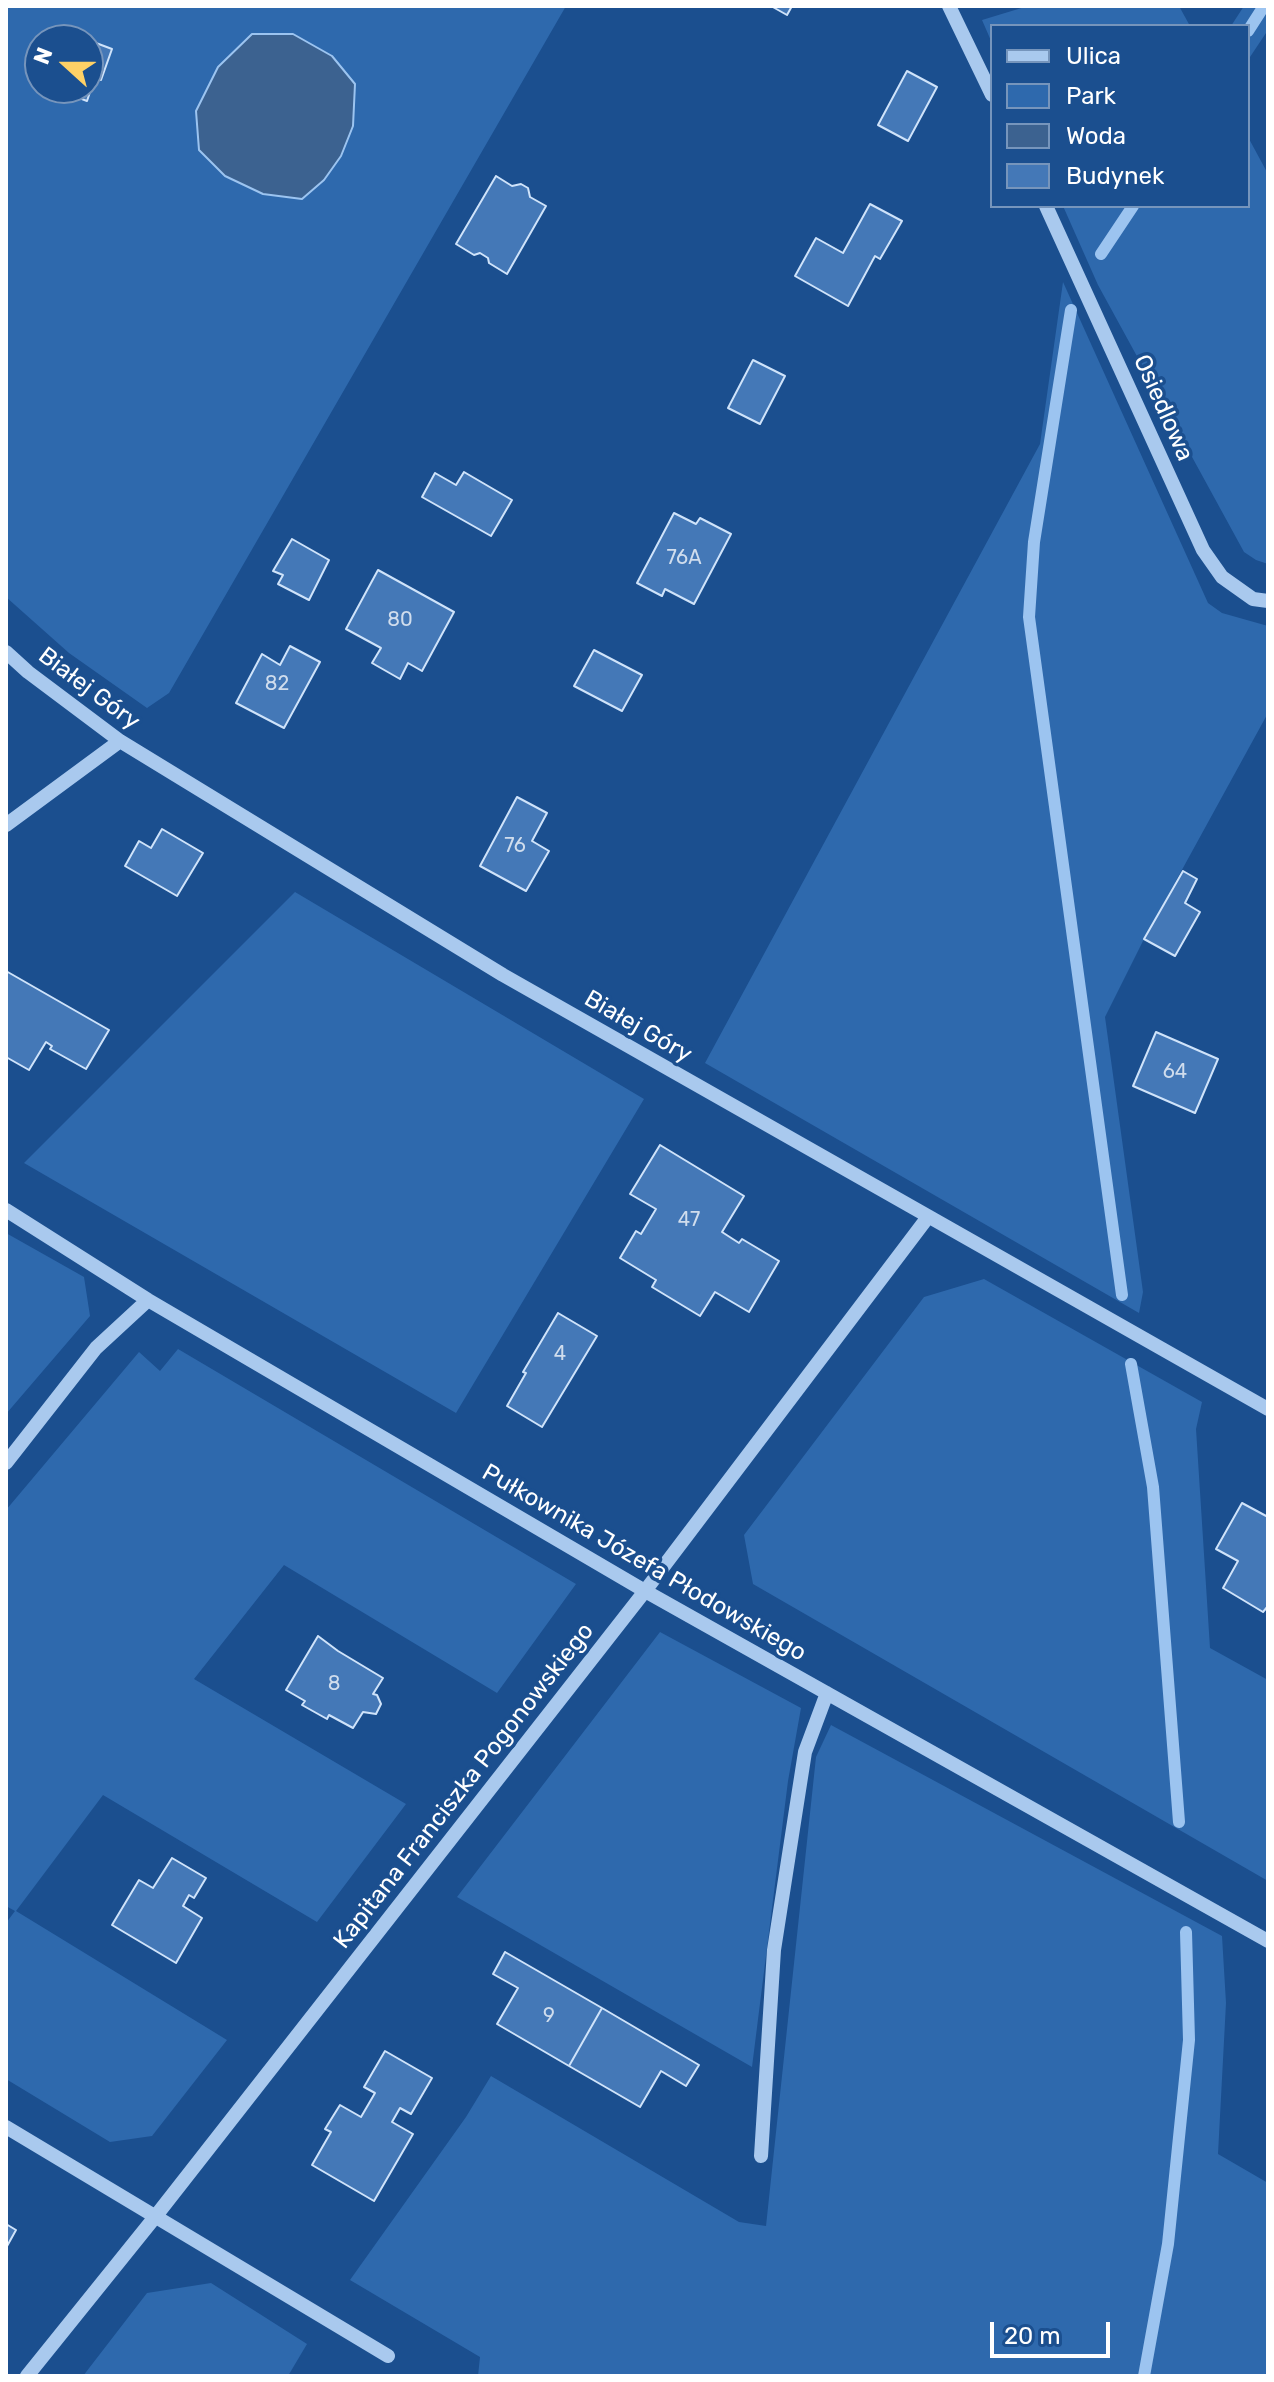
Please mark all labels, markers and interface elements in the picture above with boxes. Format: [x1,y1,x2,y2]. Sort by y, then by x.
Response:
north arrow [24,24,104,104]
legend [990,24,1250,208]
text: Ulica [1066,42,1121,70]
text: N [28,44,58,68]
text: Park [1066,82,1116,110]
text: Woda [1066,122,1126,150]
text: Budynek [1066,162,1164,190]
street label: Osiedlowa [1127,350,1199,466]
house number: 76A [666,546,702,570]
house number: 80 [387,608,413,632]
street label: Białej Góry [33,642,145,736]
house number: 82 [265,672,289,696]
house number: 76 [504,834,526,858]
street label: Białej Góry [579,985,697,1069]
house number: 64 [1163,1060,1187,1084]
house number: 47 [678,1208,700,1232]
house number: 4 [554,1342,566,1366]
street label: Pułkownika Józefa Płodowskiego [477,1458,811,1668]
street label: Kapitana Franciszka Pogonowskiego [328,1618,600,1954]
house number: 8 [328,1672,340,1696]
house number: 9 [543,2004,555,2028]
scale bar [994,2306,1114,2356]
text: 20 m [1004,2322,1061,2350]

